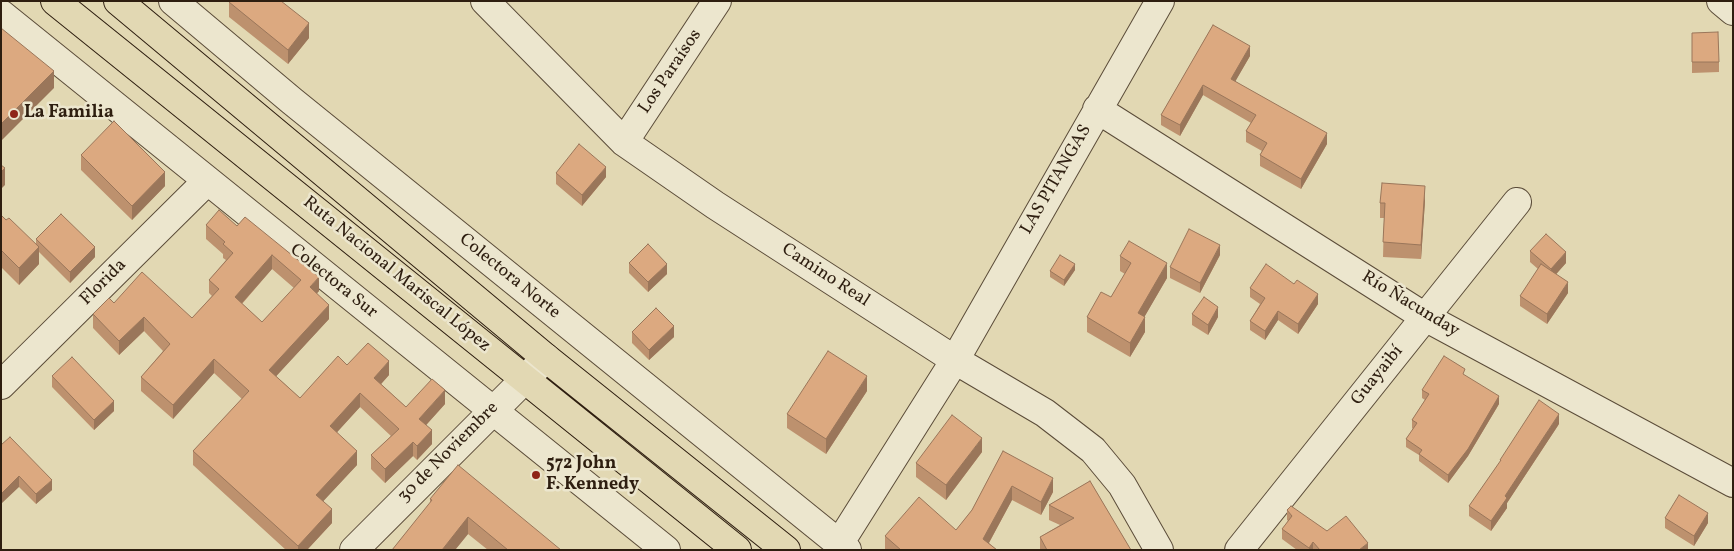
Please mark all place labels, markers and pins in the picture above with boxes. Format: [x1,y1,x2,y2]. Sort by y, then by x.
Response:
place label: La Familia [24,103,114,125]
marker: La Familia [8,108,20,120]
place label: 572 John F. Kennedy [546,454,639,496]
marker: 572 John F. Kennedy [530,469,542,481]

